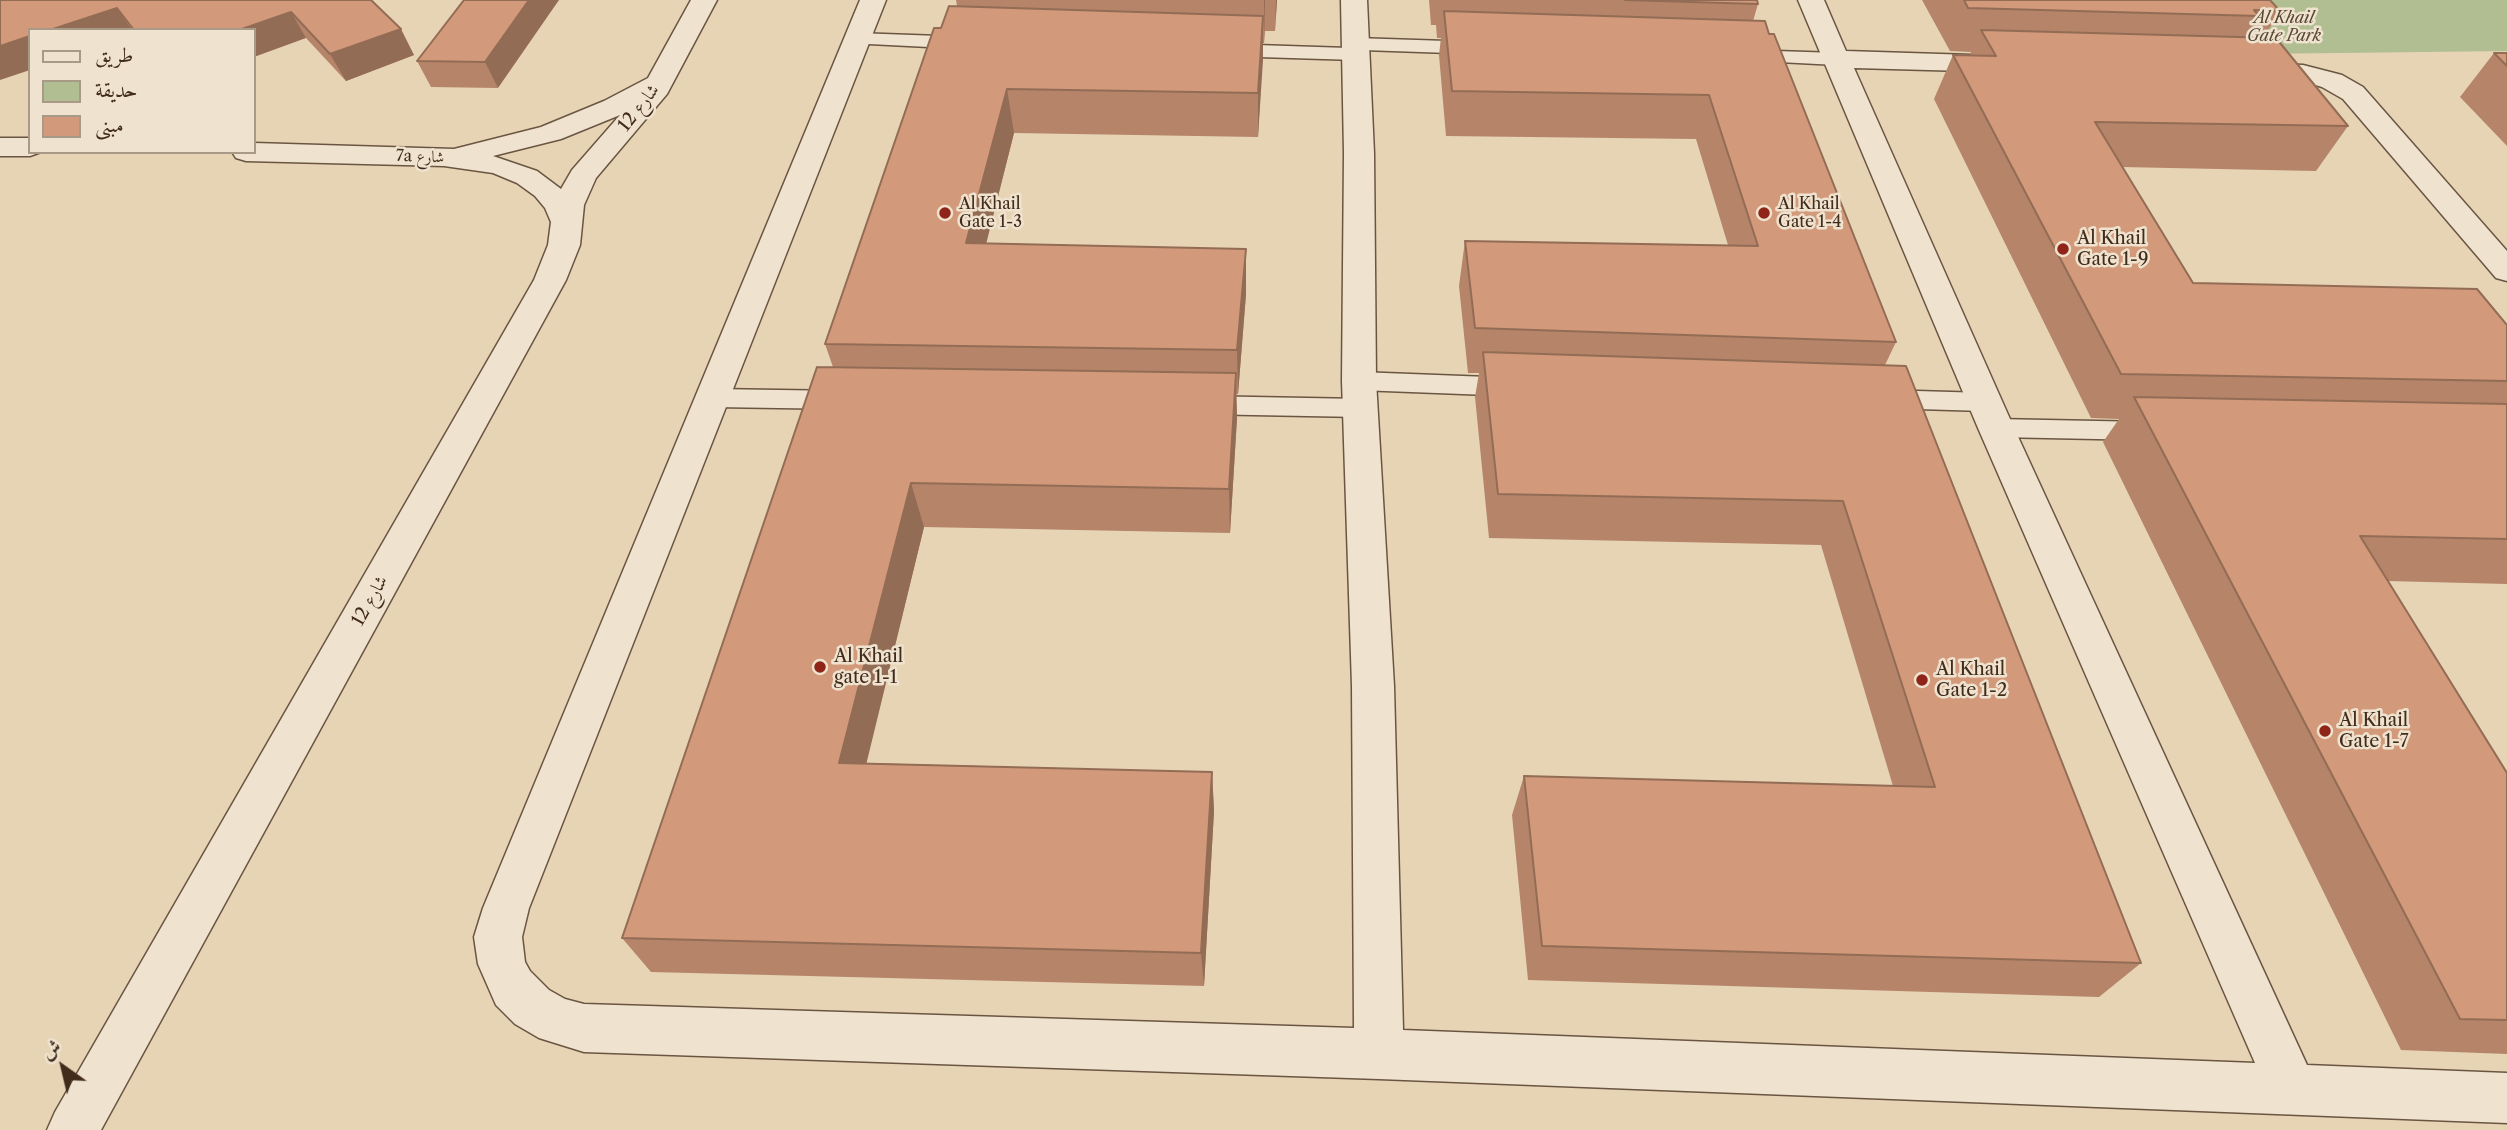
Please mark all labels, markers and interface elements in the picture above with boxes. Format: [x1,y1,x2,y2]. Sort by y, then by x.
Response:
park label: Al Khail Gate Park [2247,8,2321,46]
legend [28,28,256,154]
text: طريق [95,42,133,67]
text: حديقة [95,77,138,102]
street label: شارع 12 [614,80,664,136]
text: مبنى [95,112,124,137]
street label: 7a شارع [395,147,445,167]
place label: Al Khail Gate 1-3 [959,194,1022,232]
place label: Al Khail Gate 1-4 [1778,194,1841,232]
marker: Al Khail Gate 1-3 [937,205,953,221]
marker: Al Khail Gate 1-4 [1756,205,1772,221]
place label: Al Khail Gate 1-9 [2077,228,2149,270]
marker: Al Khail Gate 1-9 [2055,241,2071,257]
street label: شارع 12 [347,572,393,630]
place label: Al Khail gate 1-1 [834,646,903,688]
marker: Al Khail gate 1-1 [812,659,828,675]
place label: Al Khail Gate 1-2 [1936,659,2007,702]
marker: Al Khail Gate 1-2 [1914,672,1930,688]
place label: Al Khail Gate 1-7 [2339,710,2408,752]
marker: Al Khail Gate 1-7 [2317,723,2333,739]
north arrow [28,1032,98,1102]
text: ش [37,1034,65,1064]

